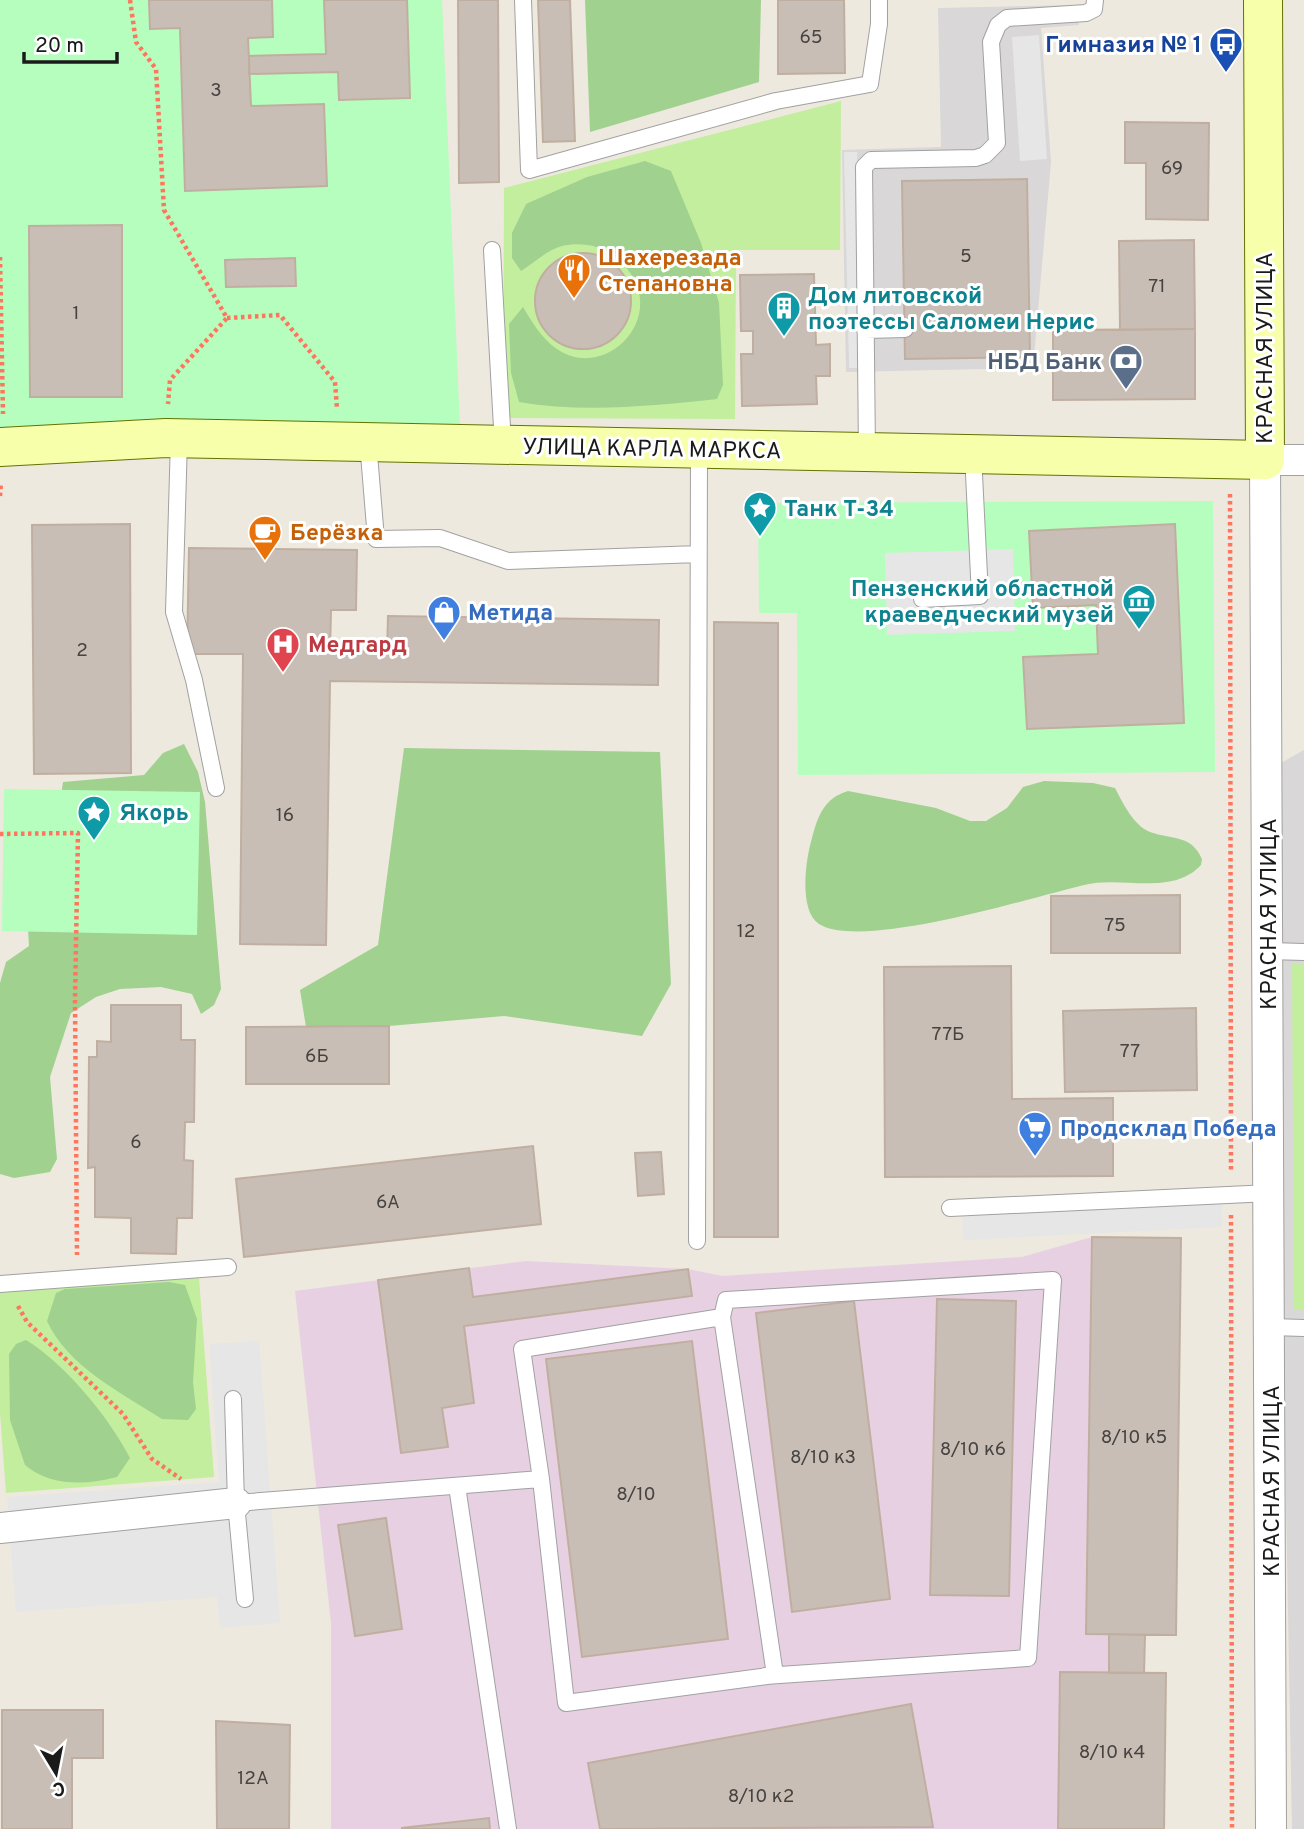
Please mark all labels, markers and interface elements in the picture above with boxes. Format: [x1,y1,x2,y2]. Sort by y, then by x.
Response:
scale bar [24,21,117,65]
bus stop icon: Гимназия № 1 [1207,25,1245,74]
house number: 65 [799,26,823,50]
place label: Гимназия № 1 [1045,32,1202,61]
text: 20 m [35,33,84,60]
house number: 3 [210,79,222,103]
house number: 69 [1161,157,1183,181]
place label: Шахерезада Степановна [598,245,742,300]
house number: 5 [960,245,972,269]
restaurant icon: Шахерезада Степановна [555,251,593,300]
street label: КРАСНАЯ УЛИЦА [1252,252,1281,444]
house number: 71 [1148,275,1166,299]
place label: Дом литовской поэтессы Саломеи Нерис [808,283,1095,338]
building icon: Дом литовской поэтессы Саломеи Нерис [765,289,803,338]
house number: 1 [72,302,80,326]
bank icon: НБД Банк [1107,342,1145,391]
place label: НБД Банк [987,349,1102,378]
street label: УЛИЦА КАРЛА МАРКСА [522,434,782,467]
place icon: Танк Т-34 [741,489,779,538]
place label: Танк Т-34 [784,496,894,525]
cafe icon: Берёзка [246,513,284,562]
place label: Берёзка [290,520,383,549]
place label: Пензенский областной краеведческий музей [851,576,1114,631]
museum icon: Пензенский областной краеведческий музей [1120,582,1158,631]
shop icon: Метида [425,593,463,642]
place label: Метида [468,600,553,629]
hospital icon: Медгард [264,625,302,674]
place label: Медгард [308,632,407,661]
house number: 2 [76,639,88,663]
place icon: Якорь [75,793,113,842]
place label: Якорь [119,800,189,829]
house number: 16 [276,804,294,828]
street label: КРАСНАЯ УЛИЦА [1256,818,1285,1010]
house number: 75 [1104,914,1126,938]
house number: 12 [737,920,755,944]
house number: 77Б [932,1023,964,1047]
house number: 77 [1120,1040,1140,1064]
house number: 6Б [305,1045,329,1069]
supermarket icon: Продсклад Победа [1016,1109,1054,1158]
place label: Продсклад Победа [1060,1116,1277,1145]
house number: 6 [130,1131,142,1155]
house number: 6А [376,1191,400,1215]
street label: КРАСНАЯ УЛИЦА [1259,1385,1288,1577]
house number: 8/10 к5 [1101,1426,1167,1450]
house number: 8/10 к6 [940,1438,1006,1462]
house number: 8/10 к3 [790,1446,856,1470]
house number: 8/10 [616,1483,656,1507]
north arrow [21,1738,91,1808]
house number: 8/10 к4 [1079,1741,1145,1765]
house number: 12А [237,1767,269,1791]
text: С [51,1775,67,1801]
house number: 8/10 к2 [728,1785,794,1809]

